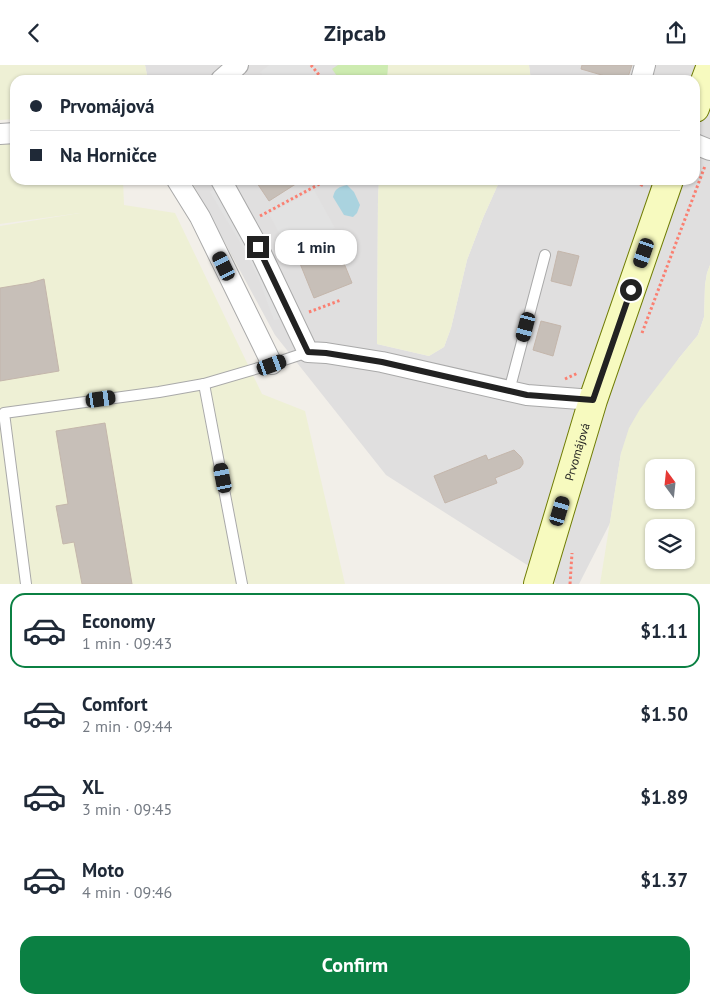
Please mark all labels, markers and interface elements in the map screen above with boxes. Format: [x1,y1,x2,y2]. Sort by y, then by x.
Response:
icon: back [20,19,48,47]
text: Zipcab [324,19,386,47]
icon: share [662,19,690,47]
text: Prvomájová [60,94,154,118]
text: Na Horničce [60,143,157,167]
callout: 1 min [276,229,358,265]
route end [247,236,269,258]
car [632,236,655,270]
text: 1 min [296,237,336,257]
car [210,249,237,283]
route start [620,279,642,301]
car [514,311,537,343]
car [255,353,288,377]
car [85,389,116,409]
street label: Prvomájová [561,421,593,482]
north arrow [645,459,695,509]
map controls [645,459,695,569]
car [212,462,233,494]
car [548,494,571,528]
button: layers [645,519,695,569]
icon: car [22,608,67,653]
text: Economy [82,609,155,633]
text: $1.11 [640,619,688,643]
text: 1 min · 09:43 [82,633,172,653]
icon: car [22,691,67,736]
text: Comfort [82,692,148,716]
text: $1.50 [640,702,688,726]
text: 2 min · 09:44 [82,716,172,736]
icon: car [22,774,67,819]
text: XL [82,775,104,799]
text: $1.89 [640,785,688,809]
text: 3 min · 09:45 [82,799,172,819]
icon: car [22,857,67,902]
text: Moto [82,858,124,882]
text: $1.37 [640,868,688,892]
text: 4 min · 09:46 [82,882,172,902]
button: Confirm [20,936,690,994]

